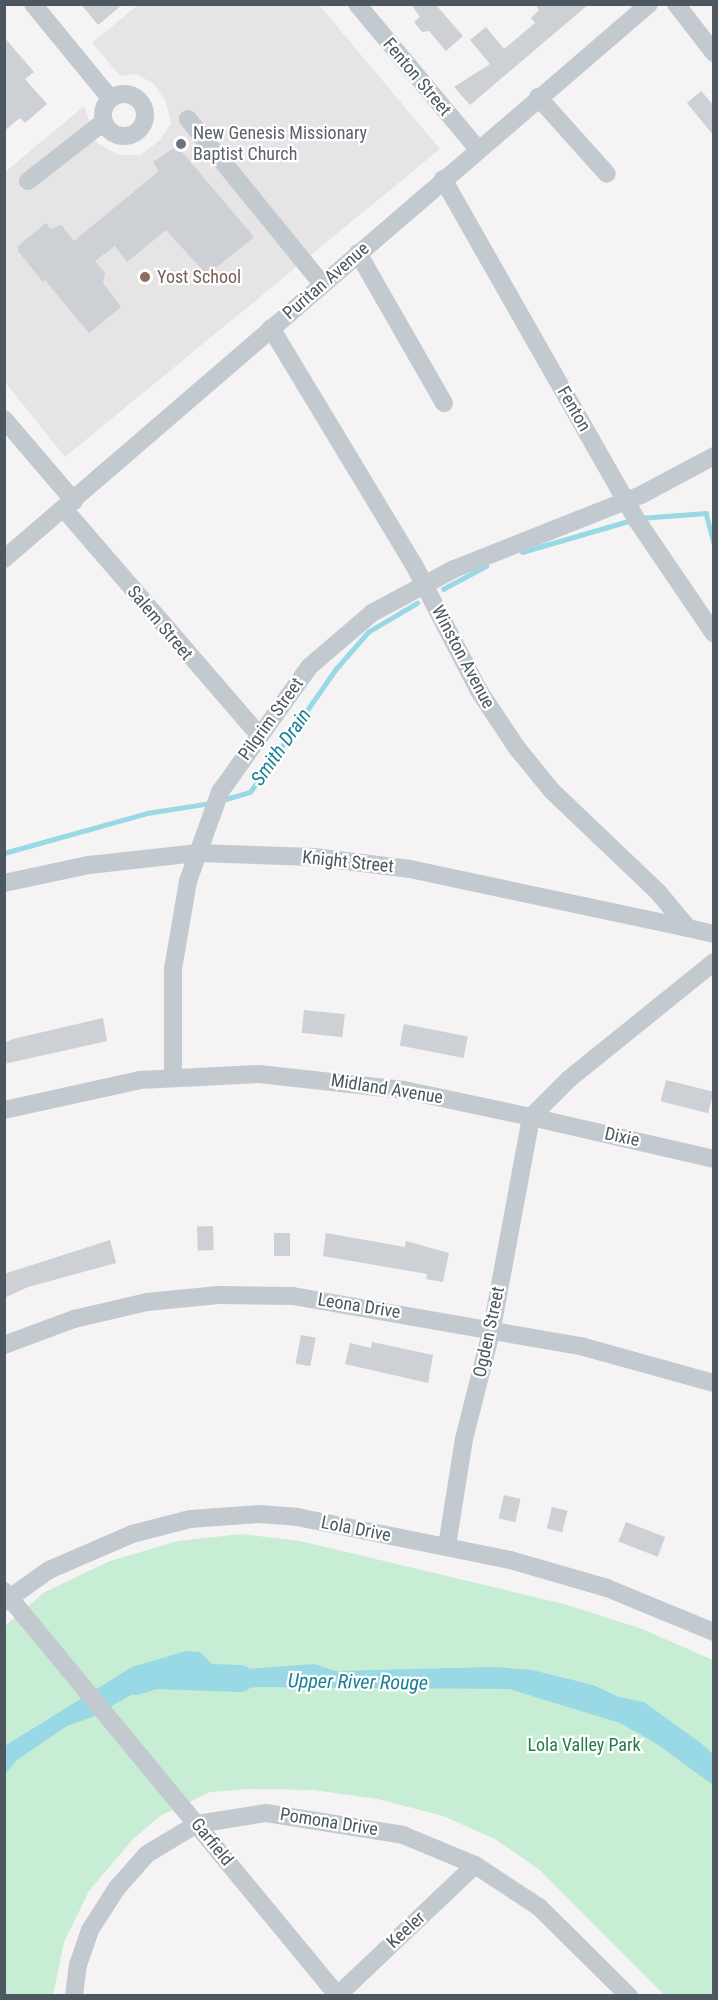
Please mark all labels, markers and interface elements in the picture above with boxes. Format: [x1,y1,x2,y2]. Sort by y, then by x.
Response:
street label: Fenton Street [378,34,456,120]
place label: New Genesis Missionary Baptist Church [193,123,367,166]
marker: New Genesis Missionary Baptist Church [174,137,188,151]
street label: Puritan Avenue [279,238,373,324]
place label: Yost School [157,266,241,288]
marker: Yost School [138,270,152,284]
street label: Fenton [553,383,595,435]
street label: Salem Street [123,581,197,665]
street label: Winston Avenue [427,602,499,712]
street label: Pilgrim Street [234,674,308,764]
water label: Smith Drain [246,704,316,790]
street label: Knight Street [301,846,395,878]
street label: Midland Avenue [330,1069,444,1109]
street label: Dixie [603,1123,641,1151]
street label: Ogden Street [469,1285,509,1379]
street label: Leona Drive [316,1289,402,1323]
street label: Lola Drive [319,1512,393,1546]
water label: Upper River Rouge [288,1669,428,1695]
park label: Lola Valley Park [527,1734,641,1756]
street label: Pomona Drive [278,1804,380,1840]
street label: Garfield [186,1814,238,1870]
street label: Keeler [382,1907,430,1953]

